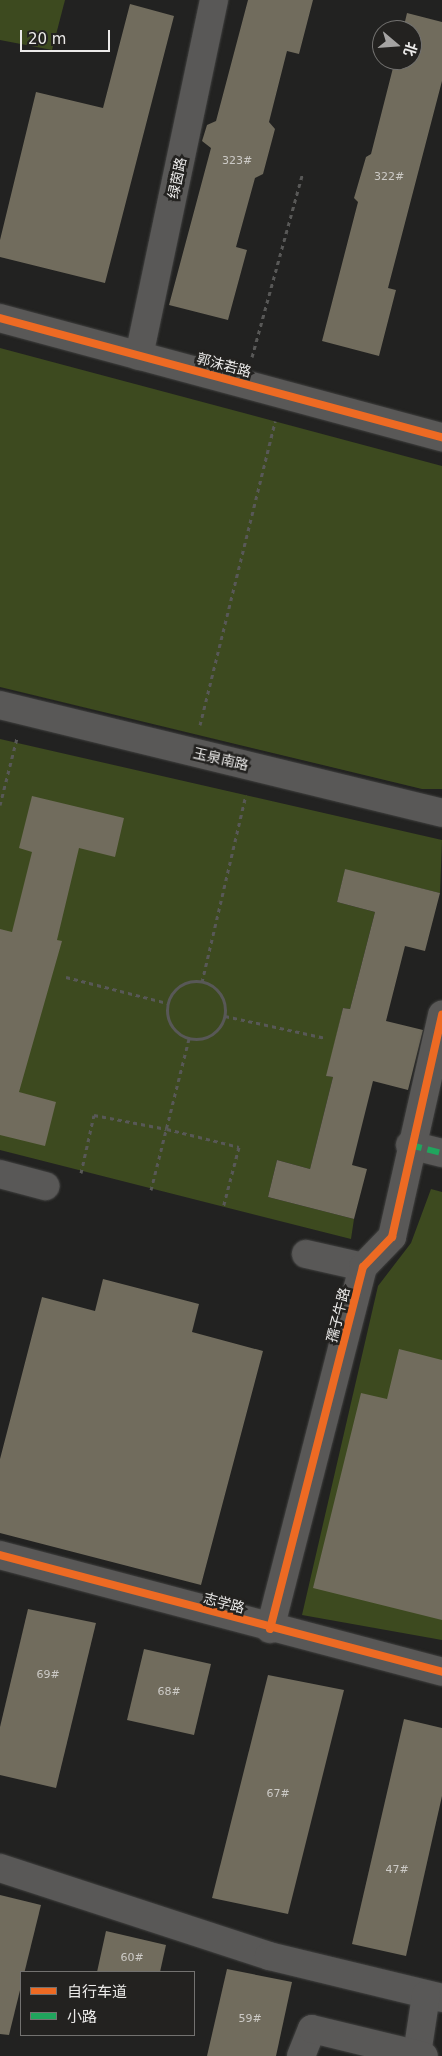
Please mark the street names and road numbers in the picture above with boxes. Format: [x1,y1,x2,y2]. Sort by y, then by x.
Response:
street label: 绿茵路 [164,156,190,200]
street label: 郭沫若路 [195,350,253,380]
street label: 玉泉南路 [192,745,250,773]
street label: 孺子牛路 [323,1286,353,1344]
street label: 志学路 [202,1589,246,1617]

